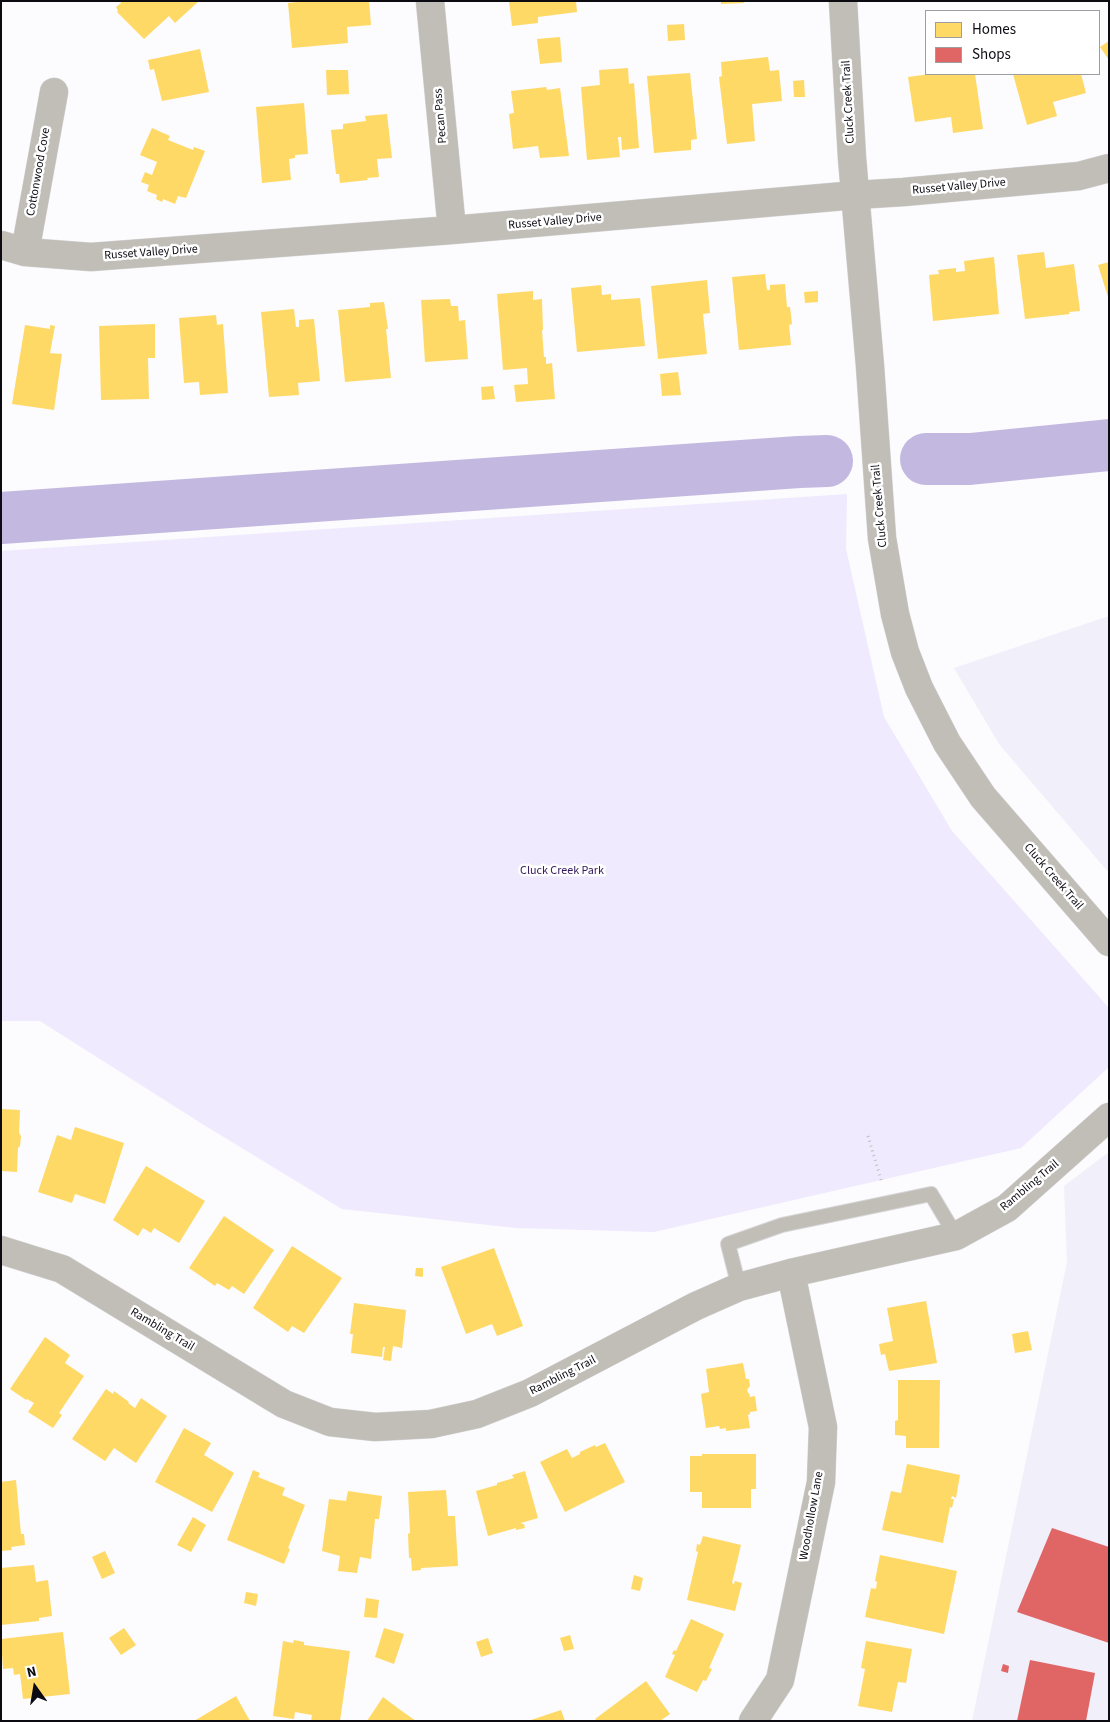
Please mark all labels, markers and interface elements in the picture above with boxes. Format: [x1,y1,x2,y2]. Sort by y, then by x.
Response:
legend [925,10,1100,75]
text: Homes [972,19,1016,40]
text: Shops [972,44,1011,65]
street label: Cluck Creek Trail [840,60,858,144]
street label: Pecan Pass [431,88,451,144]
street label: Cottonwood Cove [24,127,54,217]
street label: Russet Valley Drive [912,176,1006,198]
street label: Russet Valley Drive [508,211,602,233]
street label: Russet Valley Drive [104,243,198,263]
street label: Cluck Creek Trail [869,464,891,548]
street label: Cluck Creek Trail [1020,841,1086,913]
park label: Cluck Creek Park [520,864,604,878]
street label: Rambling Trail [998,1157,1062,1215]
street label: Rambling Trail [127,1305,197,1355]
street label: Rambling Trail [528,1353,598,1399]
street label: Woodhollow Lane [797,1470,827,1562]
north arrow [10,1662,60,1712]
text: N [25,1662,38,1683]

